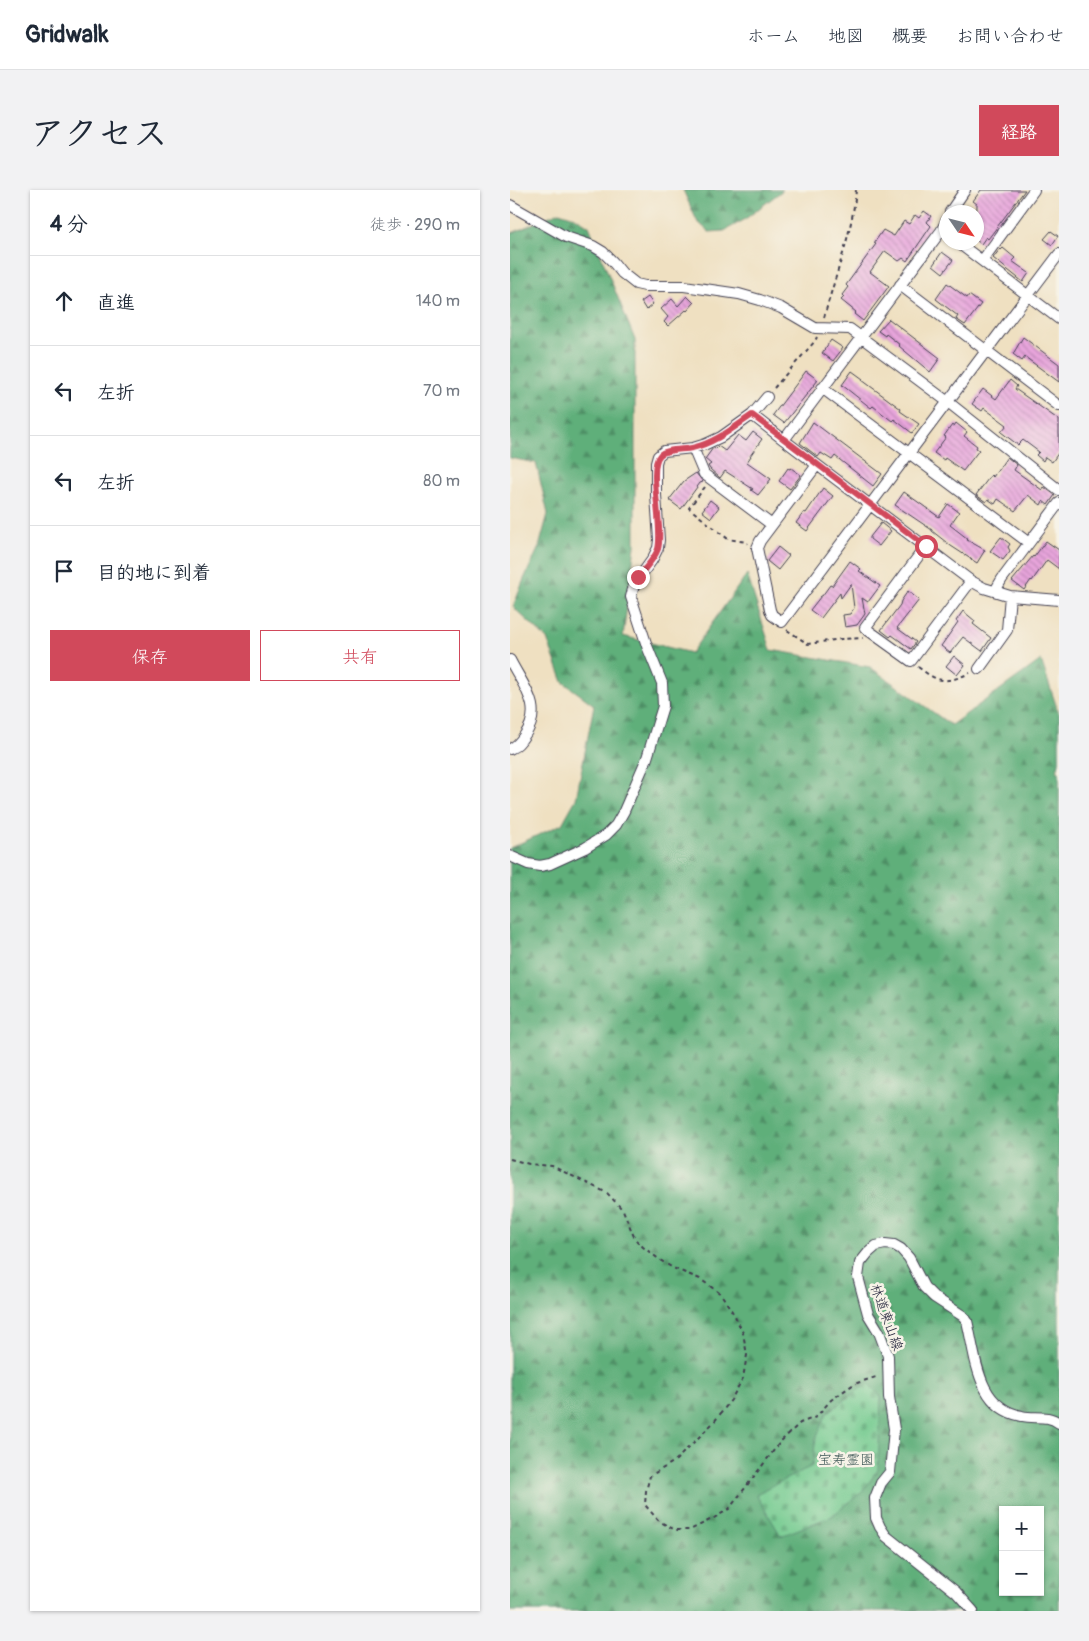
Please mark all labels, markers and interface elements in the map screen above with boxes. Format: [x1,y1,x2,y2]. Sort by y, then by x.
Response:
text: Gridwalk [25,20,109,49]
text: ホーム [747,25,800,48]
text: 地図 [828,25,864,48]
text: 概要 [892,25,928,48]
text: お問い合わせ [956,25,1064,48]
button: 経路 [979,105,1059,156]
text: アクセス [30,112,168,156]
north arrow [939,205,984,250]
text: 4 分 [50,211,88,238]
text: 徒歩 · 290 m [370,215,460,235]
icon: ahead [50,287,78,315]
text: 直進 [97,291,135,315]
text: 140 m [416,291,460,311]
icon: left [50,377,78,405]
text: 左折 [97,381,135,405]
text: 70 m [423,381,460,401]
icon: left [50,467,78,495]
text: 左折 [97,471,135,495]
text: 80 m [423,471,460,491]
route start [915,535,938,558]
icon: arrive [50,557,78,585]
text: 目的地に到着 [97,561,211,585]
route end [627,566,650,589]
button: 保存 [50,630,250,681]
button: 共有 [260,630,460,681]
street label: 林道東山線 [867,1281,906,1353]
park label: 宝寿霊園 [818,1451,874,1468]
map controls [999,1506,1044,1596]
button: + [999,1506,1044,1551]
button: − [999,1551,1044,1596]

